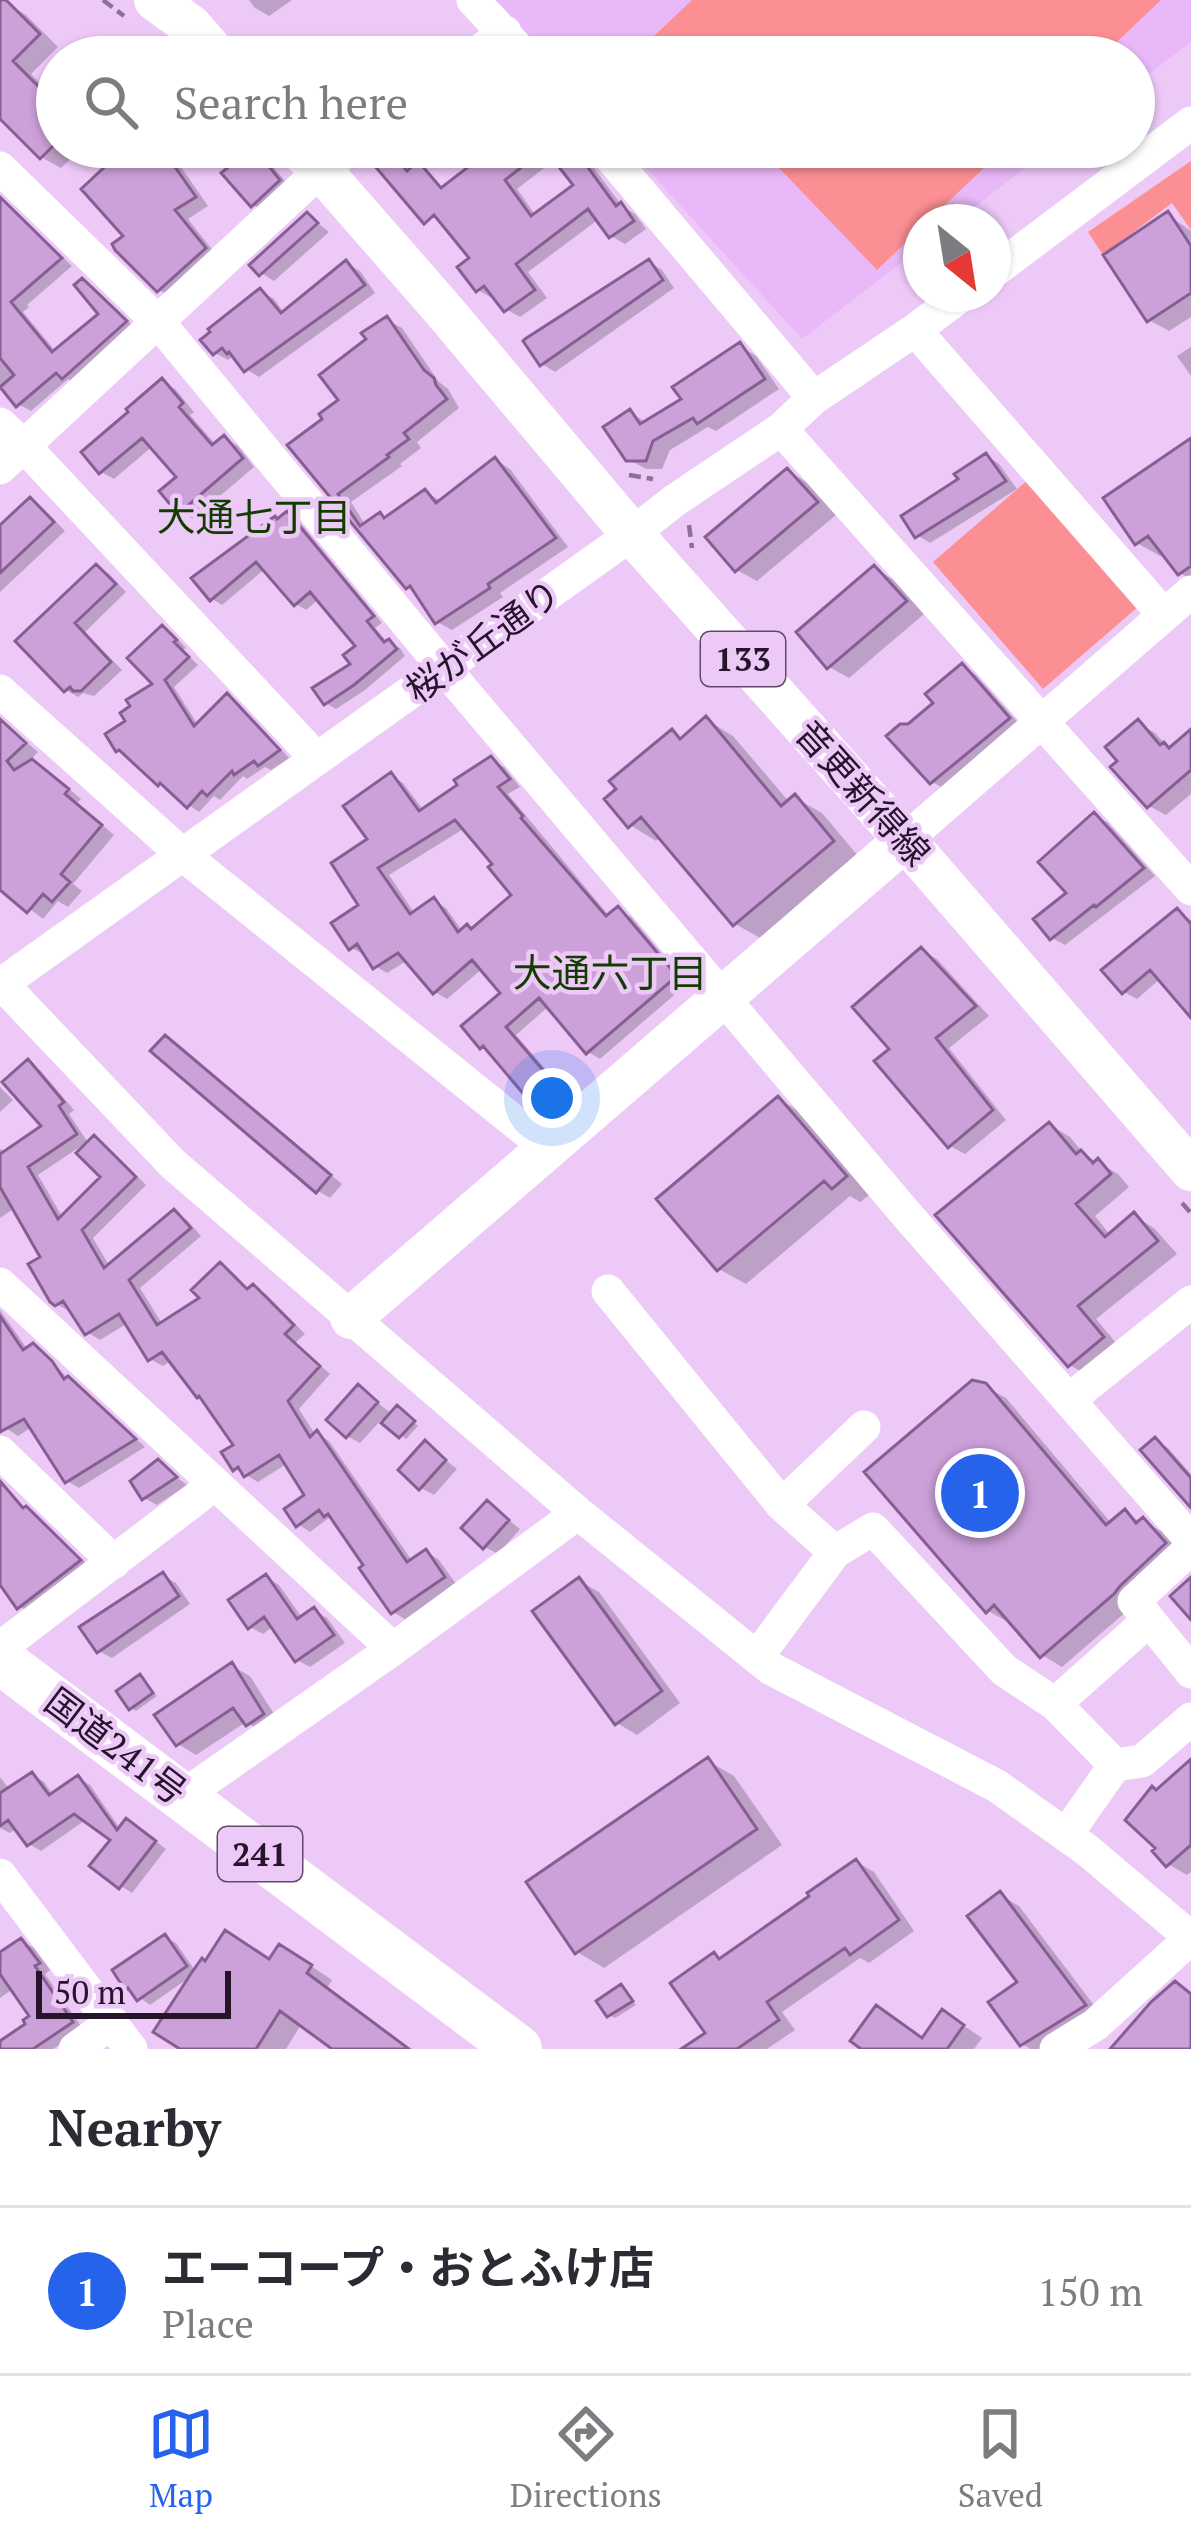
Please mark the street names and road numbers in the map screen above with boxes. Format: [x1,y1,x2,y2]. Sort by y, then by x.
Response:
street label: 桜が丘通り [396,569,569,713]
road number: 133 [701,632,785,686]
street label: 音更新得線 [786,710,941,875]
street label: 国道241号 [36,1677,197,1814]
road number: 241 [218,1827,302,1881]

